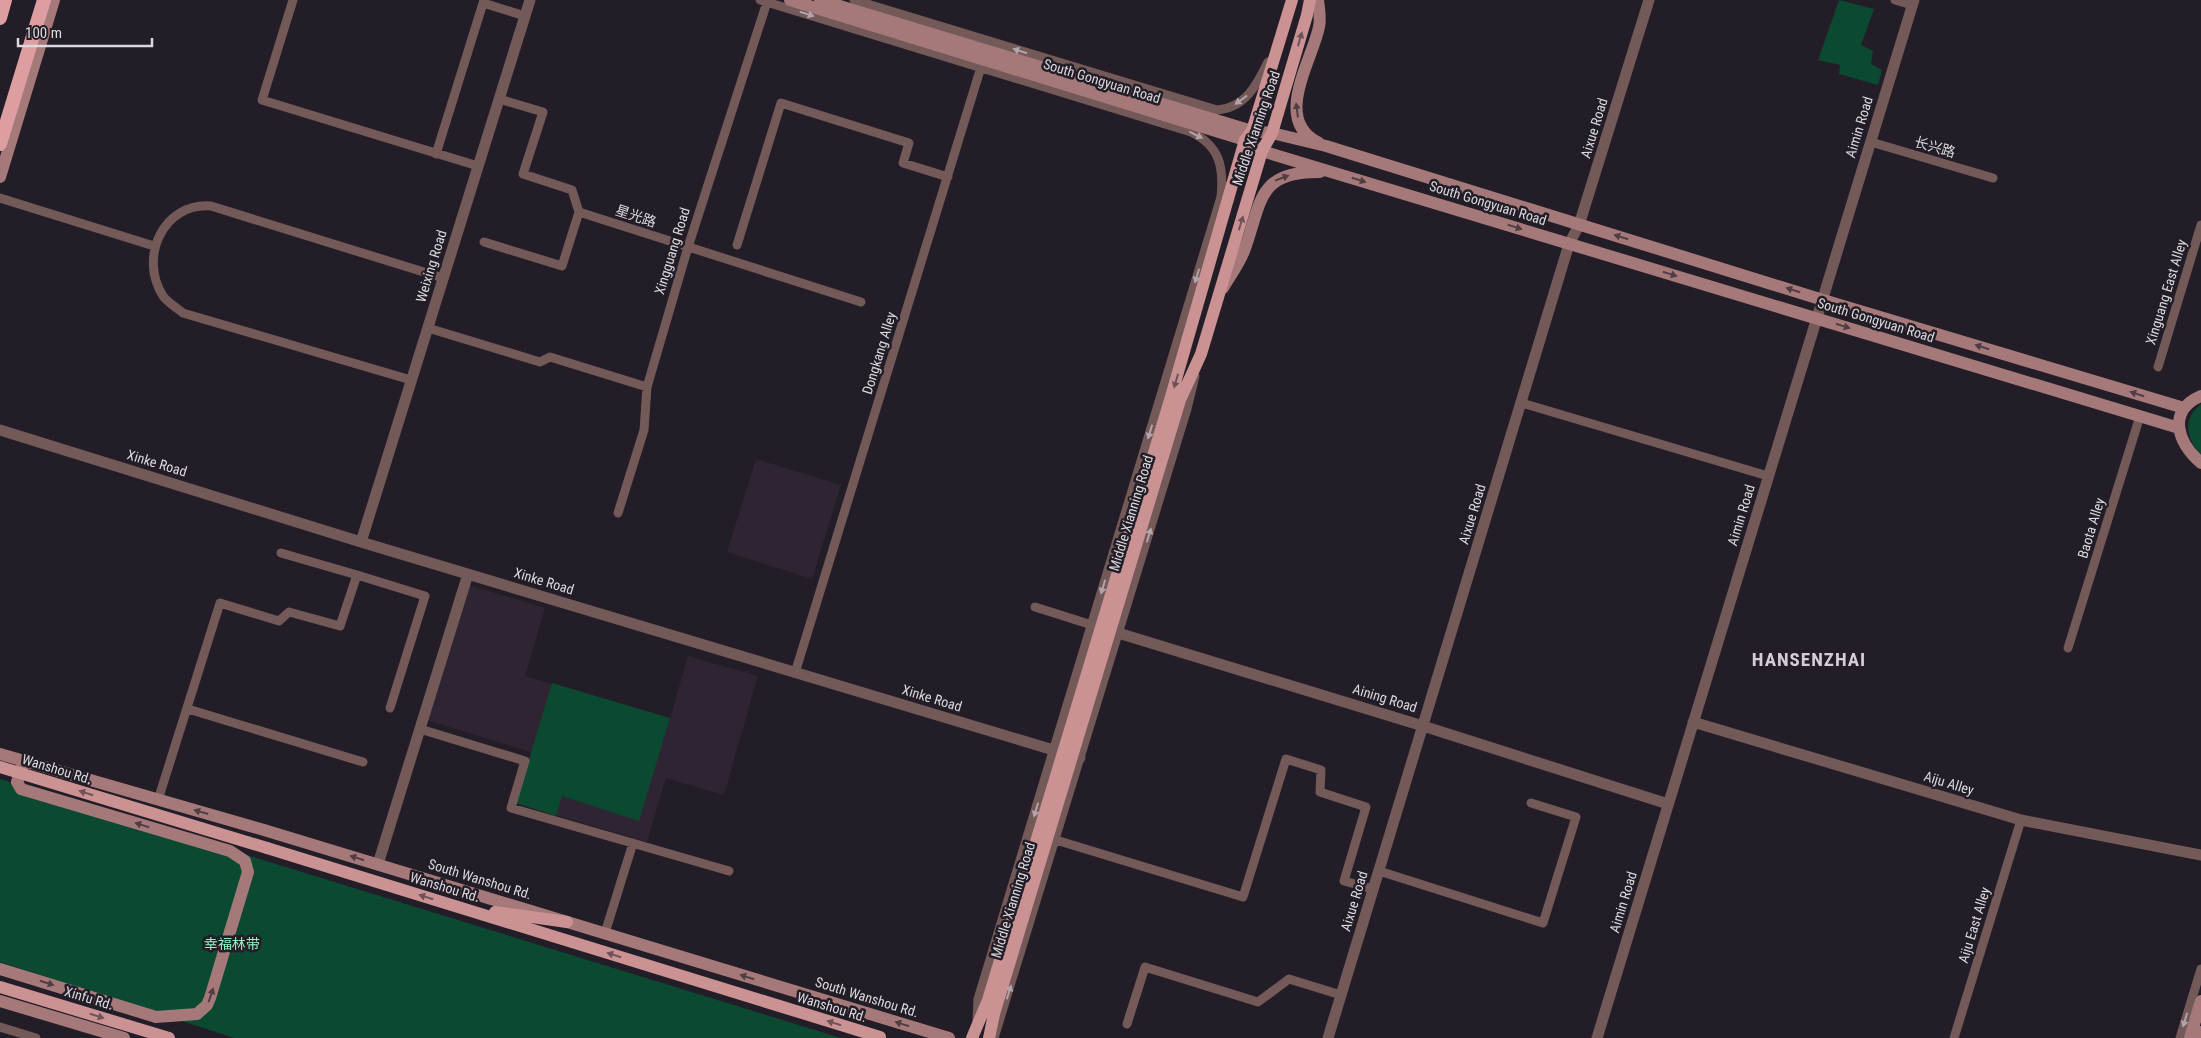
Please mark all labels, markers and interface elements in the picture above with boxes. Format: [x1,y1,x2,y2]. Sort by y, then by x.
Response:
one-way arrow [799,11,814,19]
scale bar [18,15,151,47]
text: 100 m [25,24,62,42]
one-way arrow [1297,31,1305,46]
one-way arrow [1013,46,1028,54]
street label: South Gongyuan Road [1042,56,1162,106]
street label: Middle Xianning Road [1229,69,1283,187]
street label: Aimin Road [1842,94,1876,160]
one-way arrow [1235,95,1248,105]
street label: Aixue Road [1577,96,1611,160]
one-way arrow [1293,102,1301,118]
one-way arrow [1189,131,1203,139]
street label: 长兴路 [1913,134,1957,160]
one-way arrow [1275,174,1290,181]
one-way arrow [1352,176,1367,184]
street label: South Gongyuan Road [1428,178,1548,228]
street label: 星光路 [614,202,658,230]
street label: Xingguang Road [651,206,693,296]
one-way arrow [1237,216,1245,231]
one-way arrow [1507,224,1522,232]
street label: Weixing Road [412,228,450,304]
one-way arrow [1613,233,1628,241]
street label: Xinguang East Alley [2142,237,2190,347]
one-way arrow [1193,269,1201,284]
one-way arrow [1663,271,1678,279]
one-way arrow [1785,286,1800,294]
street label: South Gongyuan Road [1816,295,1936,345]
street label: Dongkang Alley [859,310,899,396]
one-way arrow [1835,322,1850,330]
one-way arrow [1974,343,1989,351]
one-way arrow [1171,373,1179,388]
one-way arrow [2130,389,2145,397]
one-way arrow [1145,424,1153,439]
street label: Xinke Road [125,446,189,480]
street label: Middle Xianning Road [1106,453,1156,573]
street label: Aixue Road [1455,482,1489,546]
street label: Aimin Road [1724,482,1758,548]
street label: Baota Alley [2074,496,2108,560]
one-way arrow [1145,528,1153,543]
street label: Xinke Road [512,564,576,598]
one-way arrow [1099,580,1107,595]
district label: HANSENZHAI [1752,648,1866,671]
street label: Xinke Road [900,681,964,715]
street label: Aining Road [1351,681,1419,715]
street label: Wanshou Rd. [20,751,94,787]
street label: Aiju Alley [1922,768,1976,798]
one-way arrow [79,789,94,797]
one-way arrow [1032,802,1040,817]
one-way arrow [194,807,209,815]
one-way arrow [135,820,150,828]
street label: Middle Xianning Road [988,840,1038,960]
one-way arrow [349,853,364,861]
street label: South Wanshou Rd. [426,855,534,903]
street label: Wanshou Rd. [408,868,482,906]
street label: Aixue Road [1337,869,1371,933]
street label: Aimin Road [1606,869,1640,935]
street label: Aiju East Alley [1955,885,1993,965]
one-way arrow [418,893,433,901]
park label: 幸福林带 [204,936,260,952]
one-way arrow [607,951,622,959]
one-way arrow [739,972,754,980]
street label: South Wanshou Rd. [813,973,921,1021]
one-way arrow [39,980,54,988]
street label: Xinfu Rd. [63,983,115,1013]
one-way arrow [1006,984,1014,999]
one-way arrow [207,987,215,1002]
street label: Wanshou Rd. [795,988,869,1026]
one-way arrow [90,1013,105,1021]
one-way arrow [2181,1013,2189,1028]
one-way arrow [826,1019,841,1026]
one-way arrow [895,1019,910,1027]

